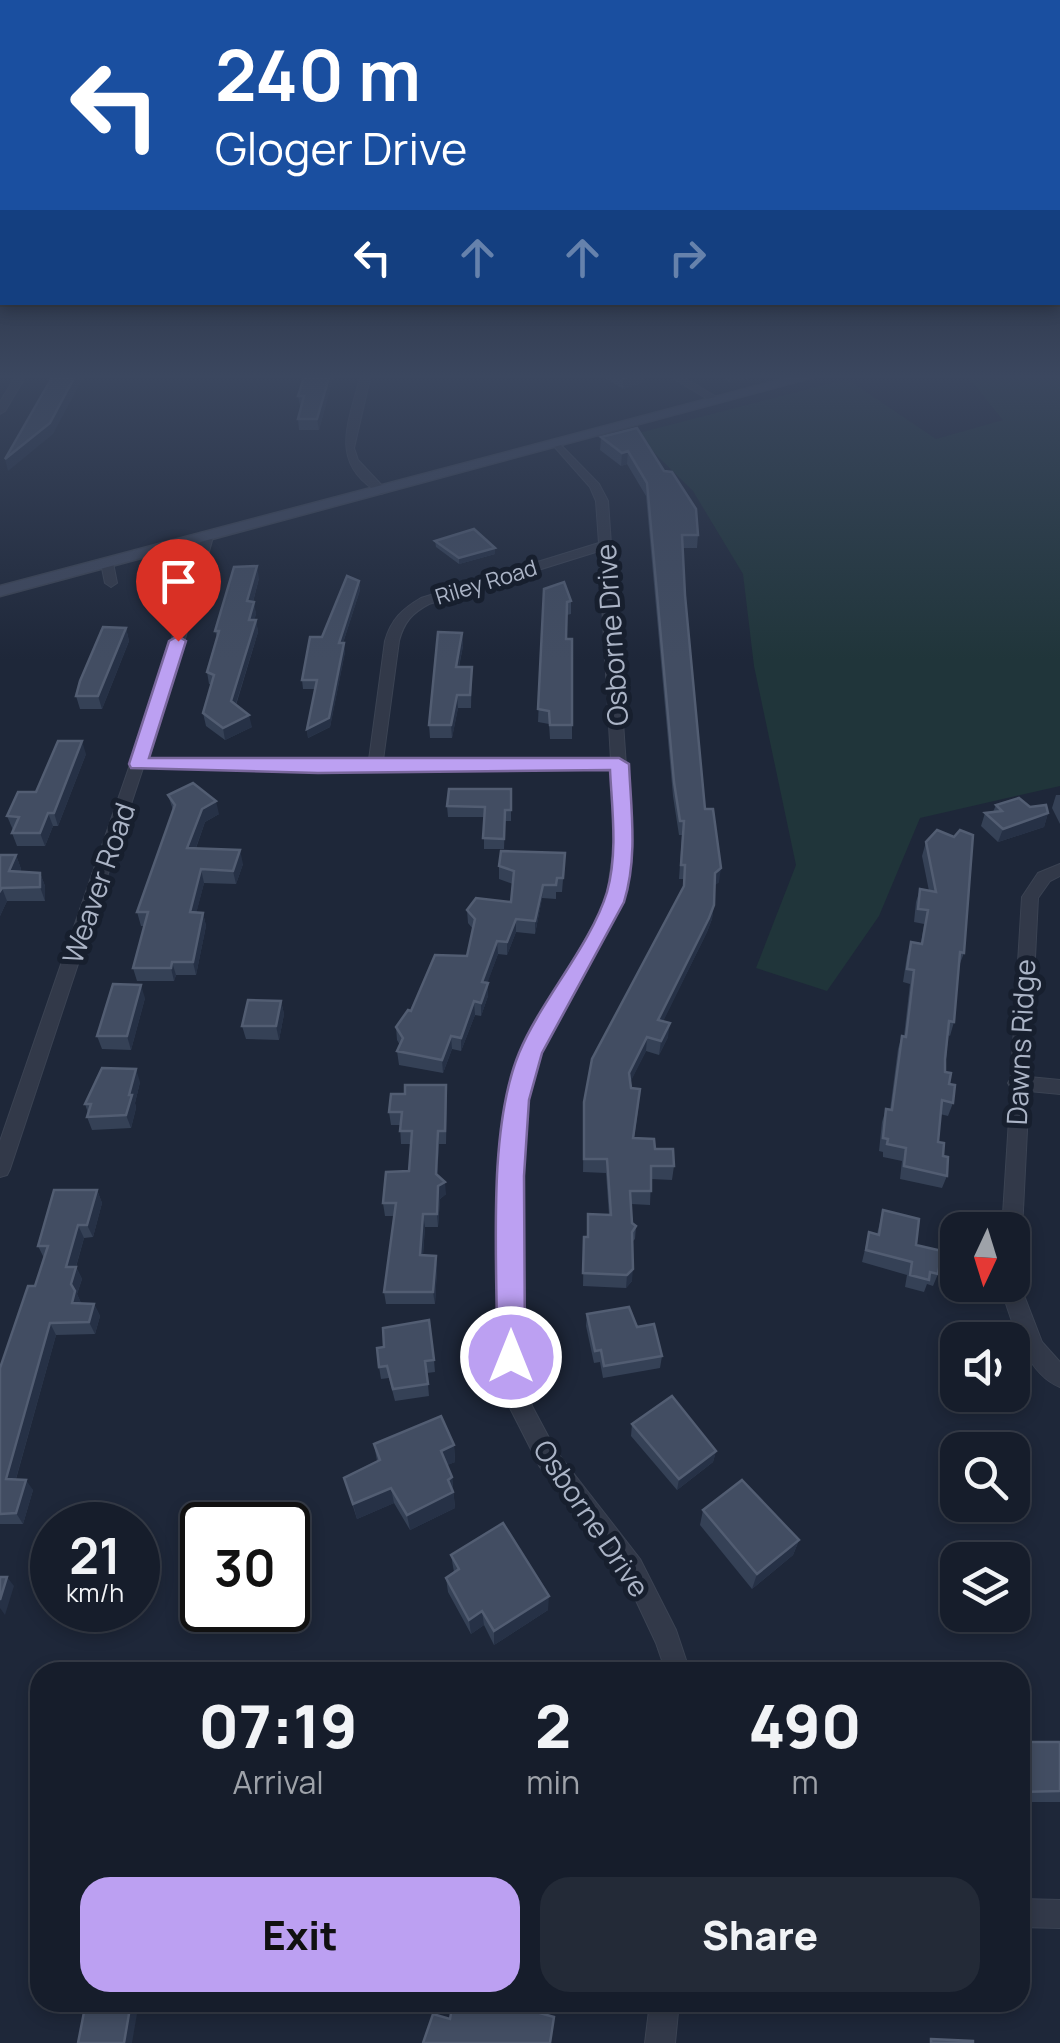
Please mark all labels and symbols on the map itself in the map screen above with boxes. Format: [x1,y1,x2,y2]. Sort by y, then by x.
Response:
pin [136,539,221,642]
street label: Osborne Drive [586,543,636,727]
street label: Riley Road [431,552,541,612]
street label: Weaver Road [53,798,143,968]
street label: Dawns Ridge [997,958,1043,1126]
north arrow [940,1212,1030,1302]
position arrow [459,1305,563,1409]
street label: Osborne Drive [525,1432,659,1604]
speed limit sign: 30 [180,1502,310,1632]

